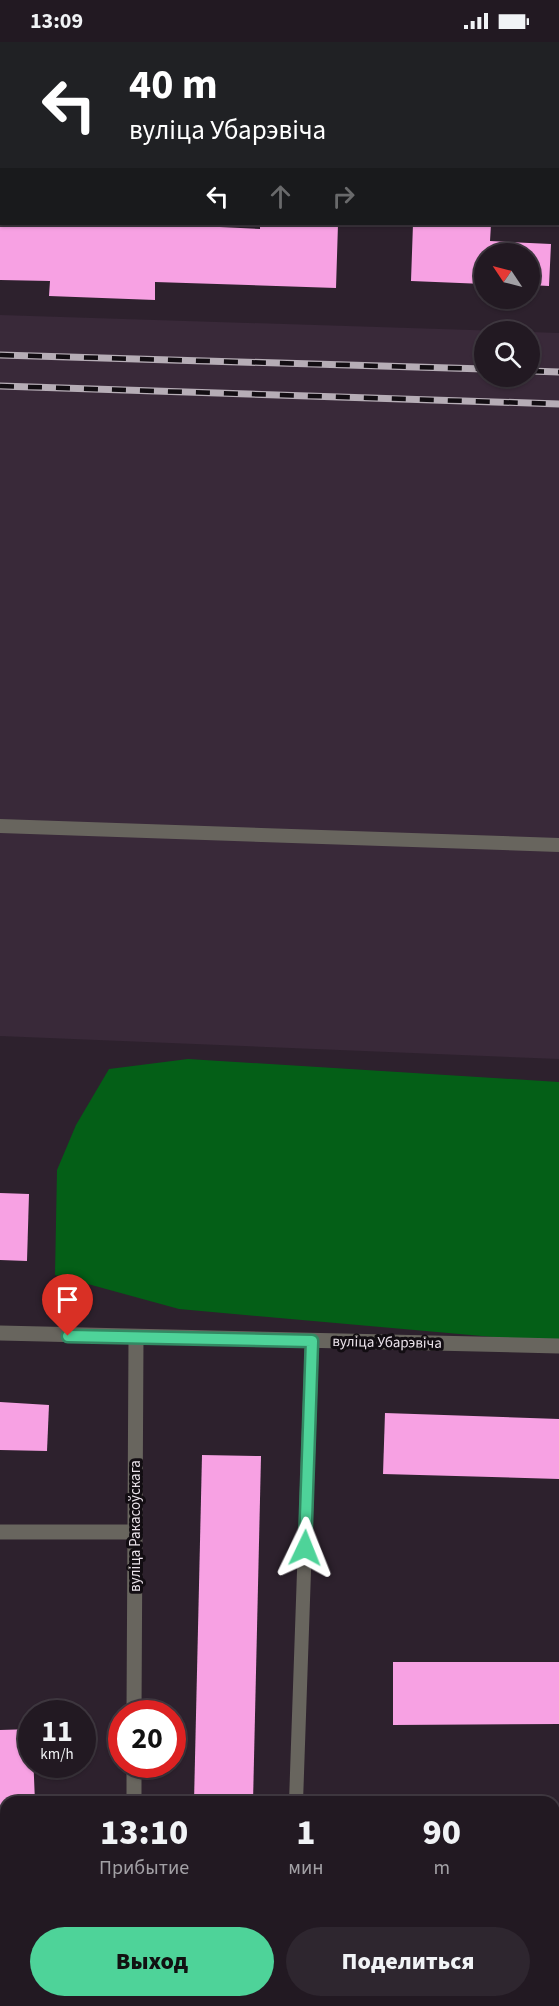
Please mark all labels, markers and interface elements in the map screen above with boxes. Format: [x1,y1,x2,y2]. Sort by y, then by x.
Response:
text: 13:09 [30,5,83,37]
text: 40 m [129,55,218,115]
icon: left [30,66,108,144]
text: вуліца Убарэвіча [129,111,326,150]
icon: left [201,180,234,213]
icon: ahead [264,180,297,213]
icon: right [327,180,360,213]
north arrow [474,243,540,309]
map controls [474,243,540,387]
button: search [474,321,540,387]
pin [42,1274,93,1336]
icon: arrive [51,1283,84,1316]
street label: вуліца Убарэвіча [332,1331,442,1354]
street label: вуліца Ракасоўскага [125,1460,146,1592]
position arrow [273,1516,337,1580]
speed limit sign: 20 [108,1700,186,1778]
text: 11 [41,1710,73,1753]
text: km/h [40,1744,74,1765]
text: 13:10 [100,1807,188,1858]
text: 1 [296,1807,315,1858]
text: 90 [422,1807,461,1858]
text: Прибытие [99,1854,189,1882]
text: мин [288,1854,323,1882]
text: m [433,1854,450,1882]
button: Выход [30,1927,274,1996]
button: Поделиться [286,1927,530,1996]

